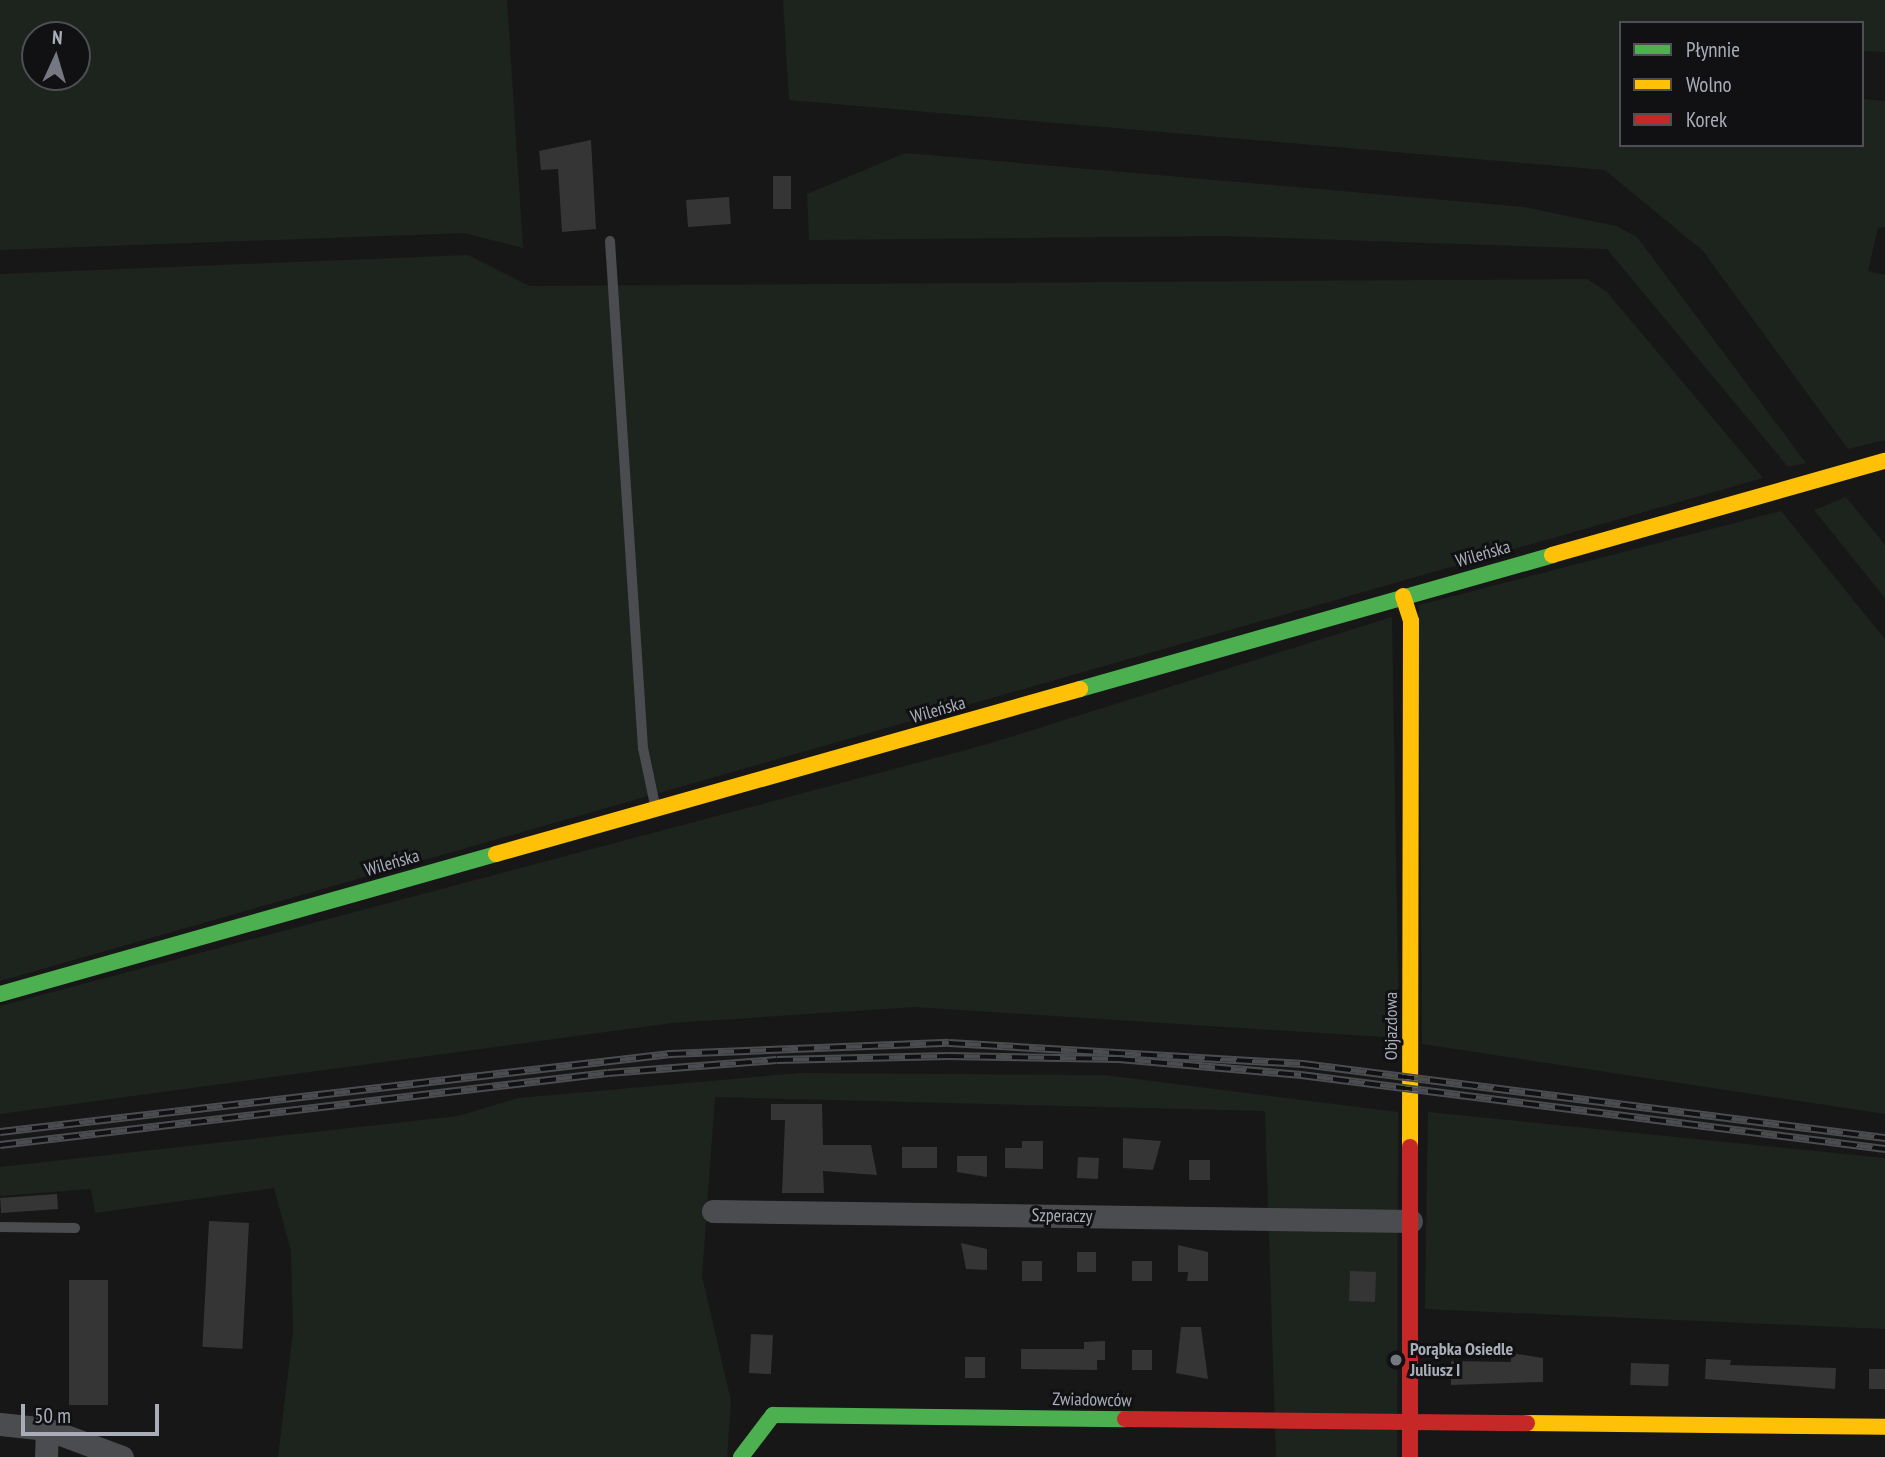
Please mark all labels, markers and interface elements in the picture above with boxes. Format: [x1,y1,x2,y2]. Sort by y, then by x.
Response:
north arrow [21,21,91,91]
legend [1619,21,1864,147]
text: N [51,25,63,49]
text: Płynnie [1686,36,1740,63]
text: Wolno [1686,71,1732,98]
text: Korek [1686,106,1727,133]
street label: Wileńska [1453,536,1513,572]
street label: Wileńska [908,692,968,728]
street label: Wileńska [362,845,422,881]
street label: Objazdowa [1380,992,1402,1060]
street label: Szperaczy [1031,1205,1093,1227]
place label: Porąbka Osiedle Juliusz I [1410,1339,1513,1382]
marker: Porąbka Osiedle Juliusz I [1388,1352,1404,1368]
street label: Zwiadowców [1052,1389,1132,1411]
scale bar [24,1390,163,1434]
text: 50 m [34,1402,71,1429]

